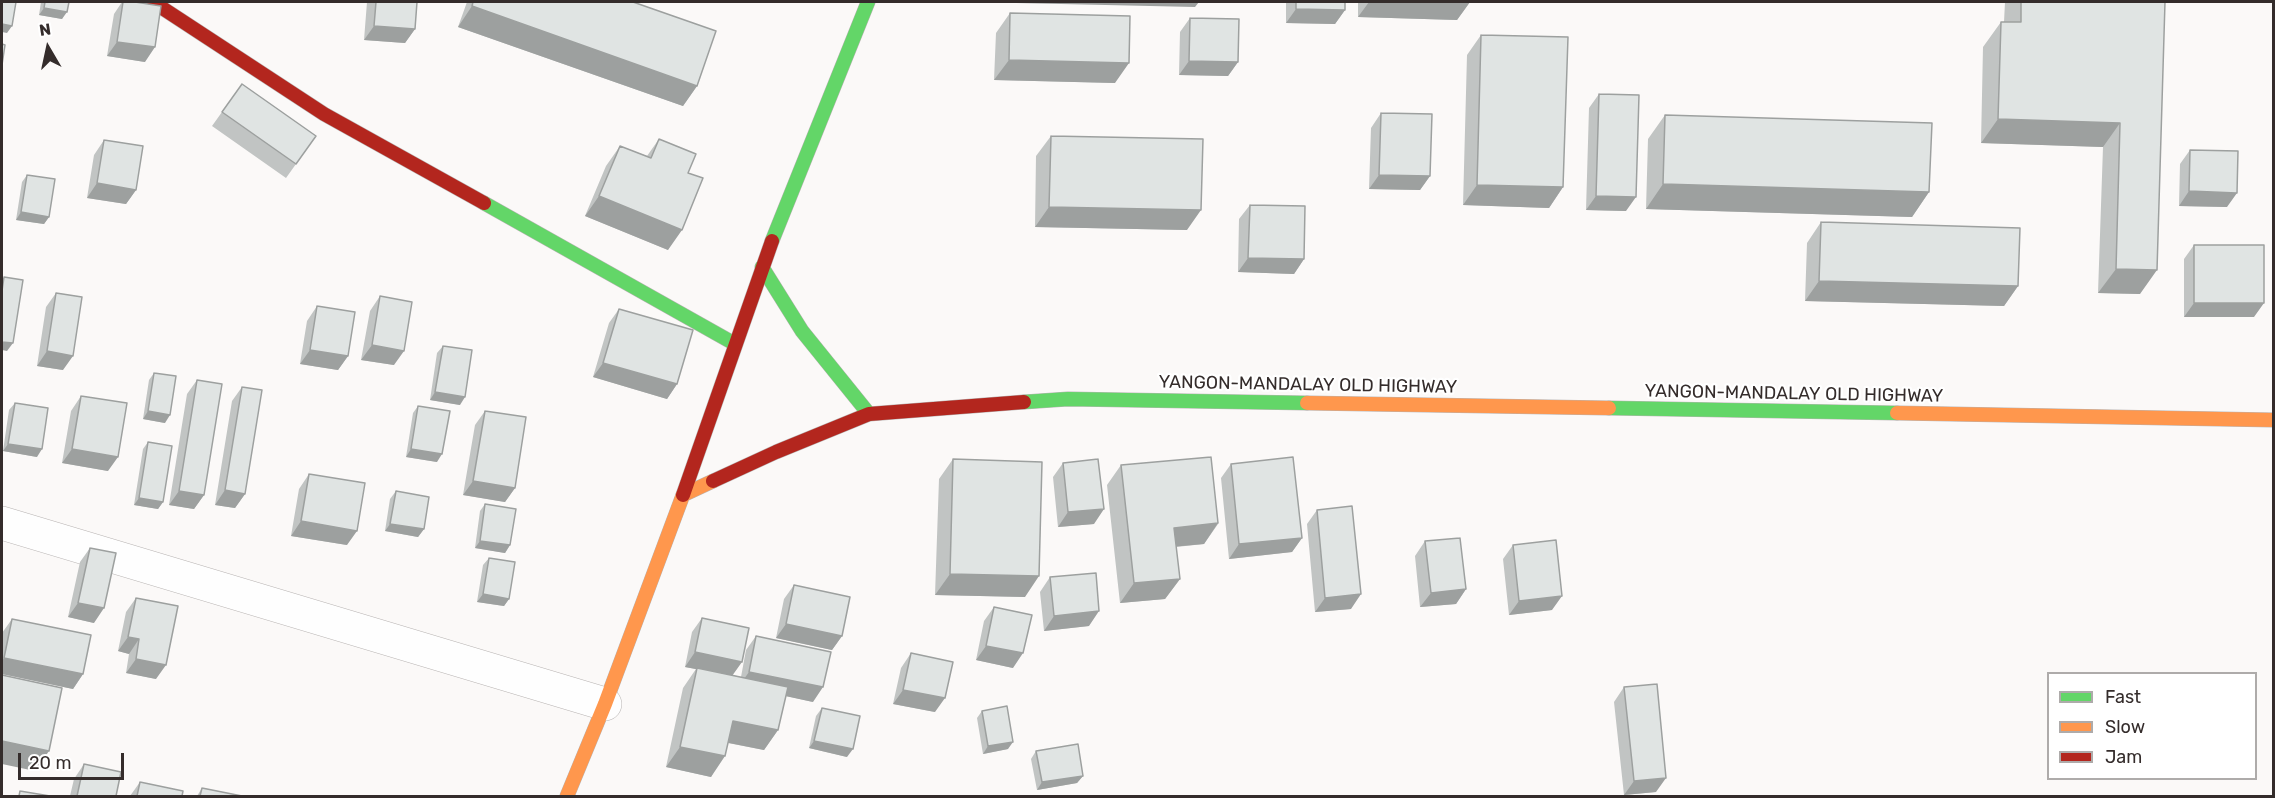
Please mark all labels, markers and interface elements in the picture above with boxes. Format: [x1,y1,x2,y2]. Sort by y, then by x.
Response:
north arrow [18,18,78,78]
text: N [38,19,52,40]
street label: YANGON-MANDALAY OLD HIGHWAY [1158,372,1458,398]
street label: YANGON-MANDALAY OLD HIGHWAY [1644,381,1944,407]
legend [2047,672,2257,780]
text: Fast [2105,686,2141,708]
text: Slow [2105,716,2145,738]
scale bar [21,741,128,779]
text: Jam [2105,746,2142,768]
text: 20 m [29,752,71,774]

